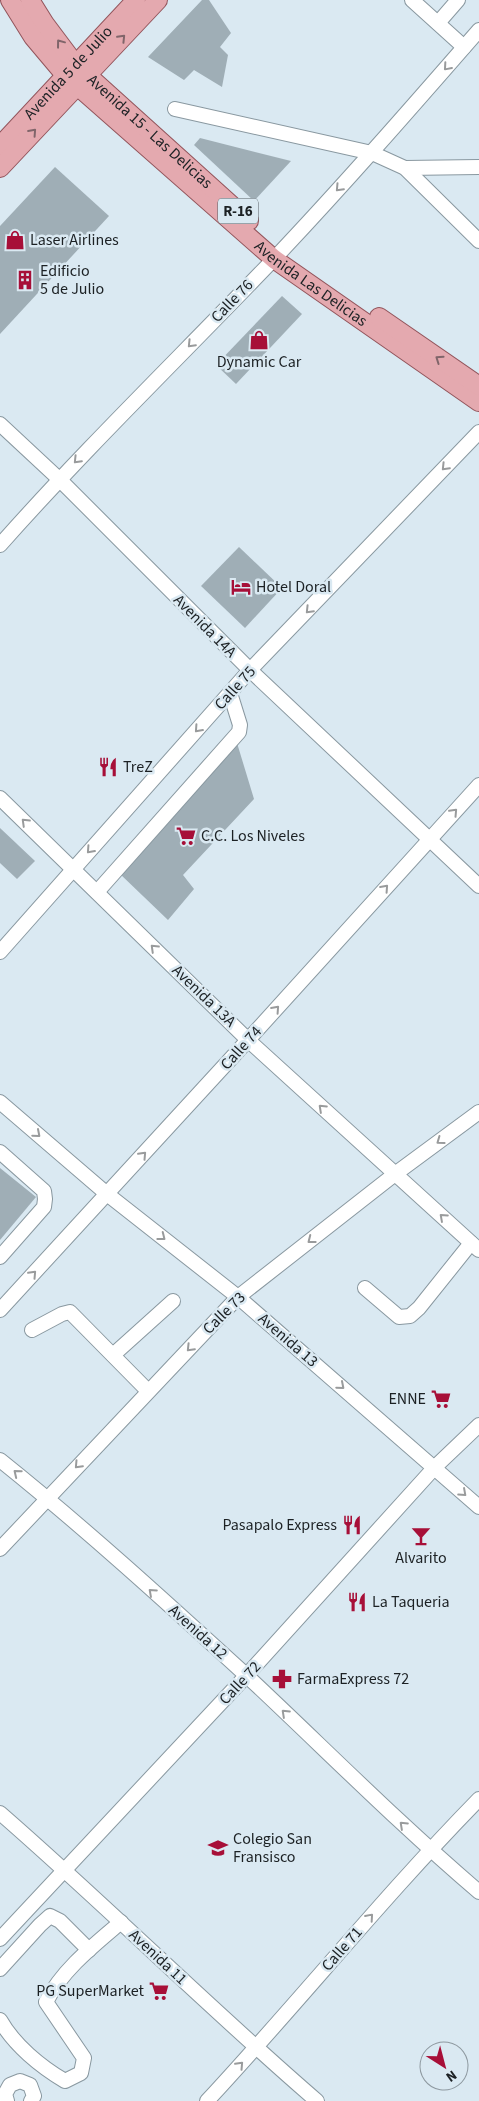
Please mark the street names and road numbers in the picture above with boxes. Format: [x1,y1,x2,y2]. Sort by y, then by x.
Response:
street label: Avenida 5 de Julio [19,21,117,125]
street label: Avenida 15 - Las Delicias [82,69,217,194]
road number: R-16 [218,198,258,224]
street label: Avenida Las Delicias [250,236,372,332]
street label: Calle 76 [206,274,258,327]
street label: Avenida 14A [168,589,242,663]
street label: Calle 75 [209,661,261,715]
street label: Avenida 13A [167,960,241,1032]
street label: Calle 74 [215,1021,267,1075]
street label: Calle 73 [198,1287,250,1339]
street label: Avenida 13 [253,1308,323,1372]
street label: Avenida 12 [164,1600,232,1665]
street label: Calle 72 [214,1656,266,1710]
street label: Calle 71 [317,1922,368,1976]
street label: Avenida 11 [124,1924,192,1990]

